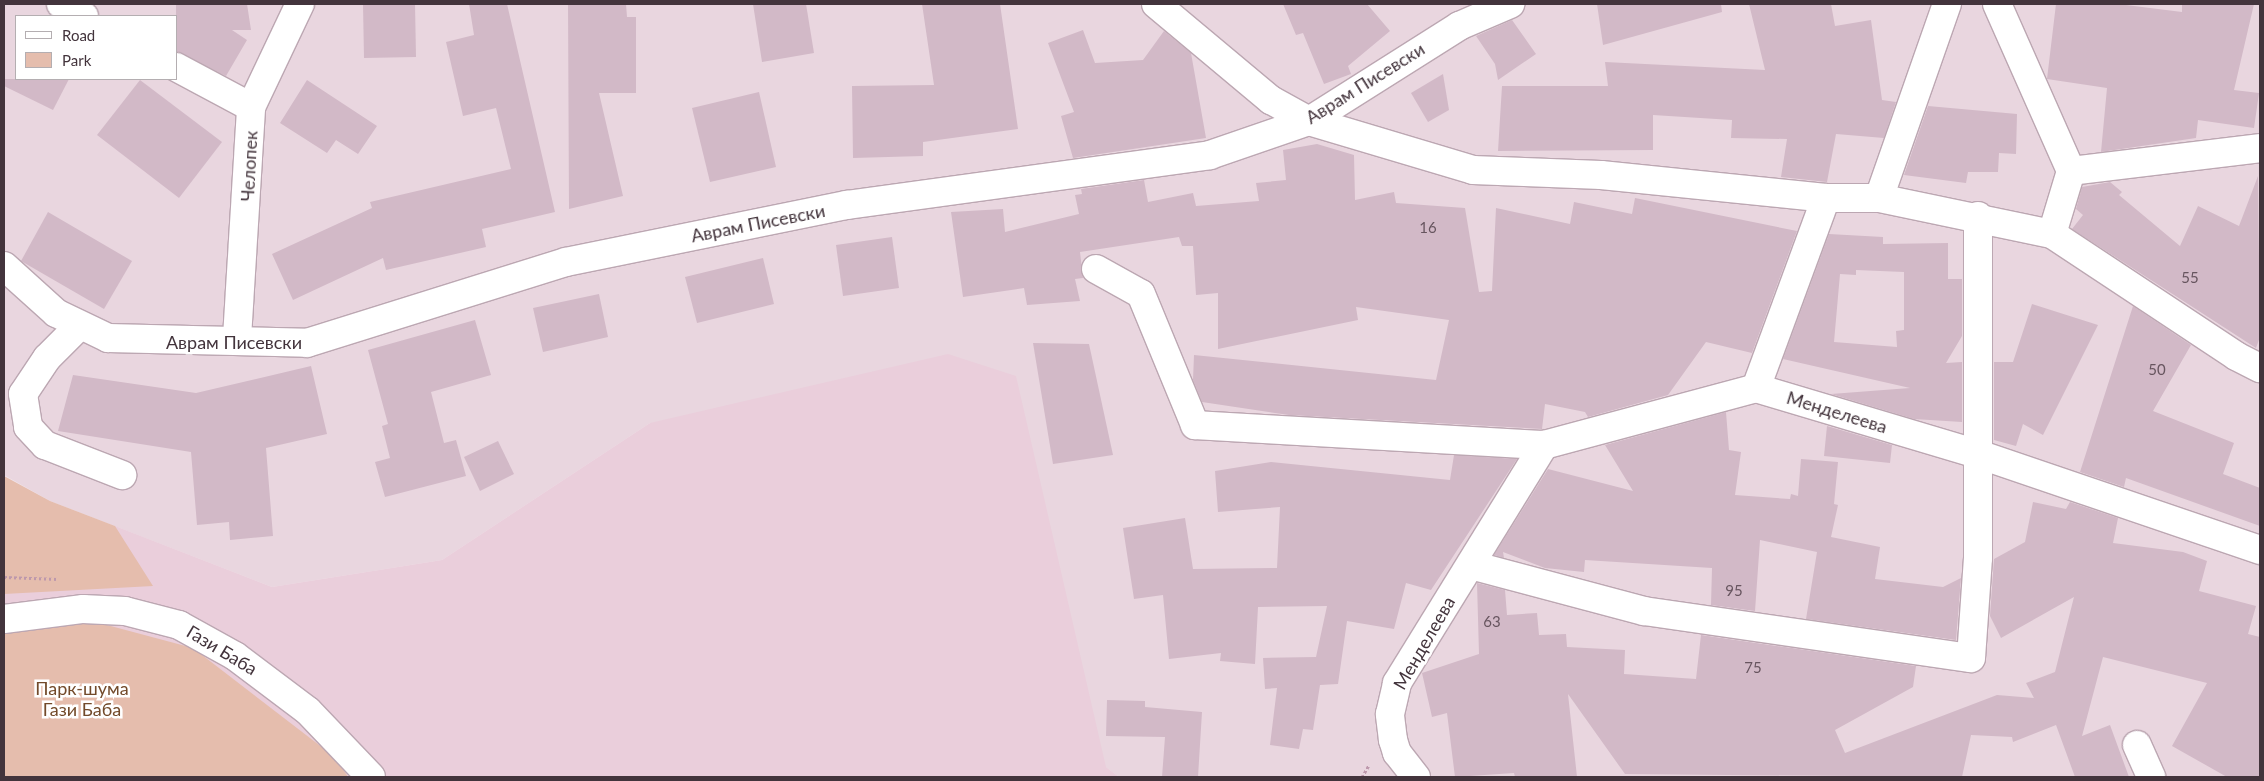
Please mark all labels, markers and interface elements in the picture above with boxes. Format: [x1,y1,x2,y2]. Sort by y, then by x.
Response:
legend [15,15,178,80]
text: Road [62,26,95,44]
street label: Аврам Писевски [1302,38,1428,128]
text: Park [62,51,91,69]
street label: Челопек [236,130,262,202]
street label: Аврам Писевски [689,199,827,247]
house number: 16 [1419,219,1437,237]
house number: 55 [2181,269,2199,287]
street label: Аврам Писевски [166,331,302,353]
house number: 50 [2148,361,2166,379]
street label: Менделеева [1784,386,1890,438]
house number: 95 [1725,582,1743,600]
street label: Менделеева [1389,593,1459,693]
house number: 63 [1483,613,1501,631]
street label: Гази Баба [183,621,261,679]
house number: 75 [1744,659,1762,677]
park label: Парк-шума Гази Баба [35,678,129,721]

